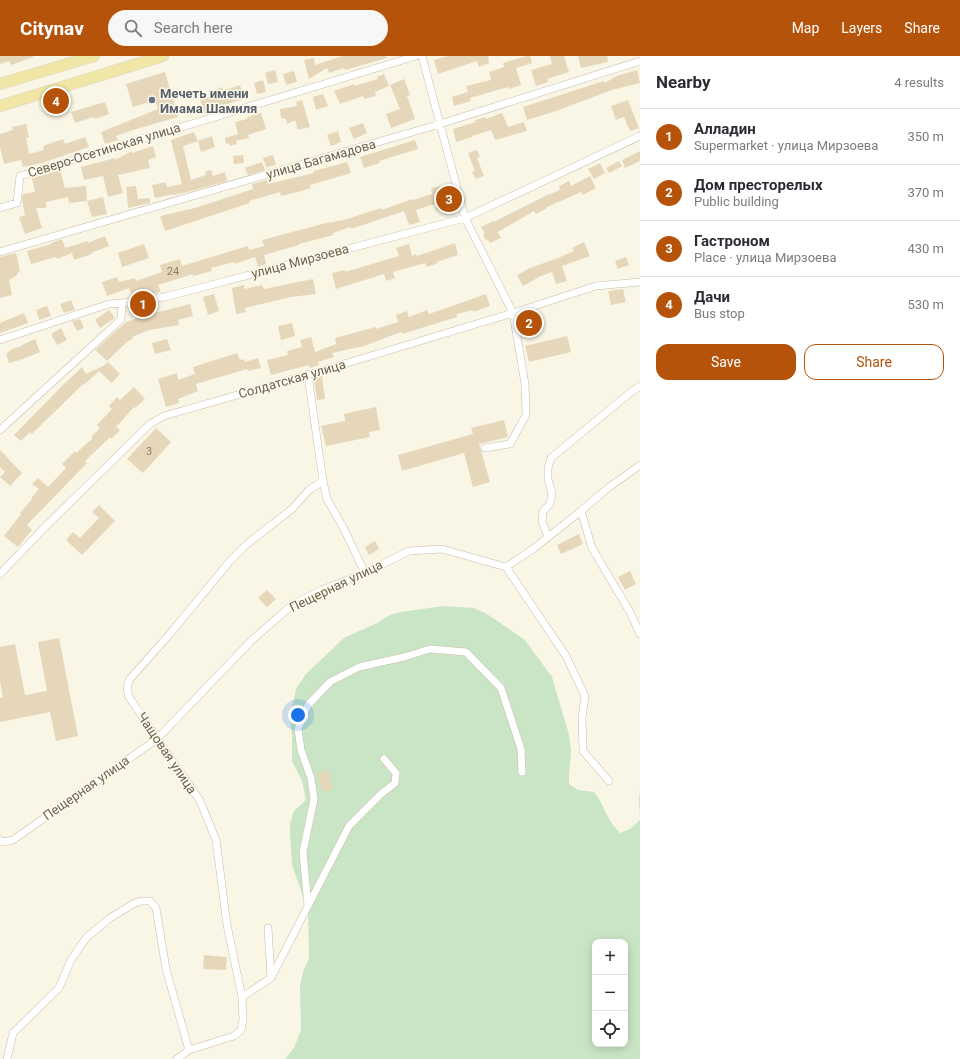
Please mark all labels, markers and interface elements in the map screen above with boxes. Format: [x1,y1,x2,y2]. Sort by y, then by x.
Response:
search box [108,10,388,46]
text: Citynav [20,17,84,40]
icon: search [122,17,144,39]
text: Search here [154,19,233,37]
text: Map [792,20,819,36]
text: Layers [841,20,882,36]
text: Share [904,20,940,36]
text: Nearby [656,72,711,92]
text: 4 results [894,75,944,90]
pin: 4 [43,86,69,116]
place label: Мечеть имени Имама Шамиля [160,86,257,116]
marker: Мечеть имени Имама Шамиля [147,95,157,105]
street label: Северо-Осетинская улица [26,120,182,180]
text: Алладин [694,120,756,138]
text: 1 [665,129,673,144]
text: 350 m [907,129,944,144]
street label: улица Багамадова [265,136,377,182]
text: Supermarket · улица Мирзоева [694,138,878,153]
text: Дом престорелых [694,176,823,194]
pin: 3 [436,184,462,214]
text: 2 [665,185,673,200]
text: 370 m [907,185,944,200]
text: Public building [694,194,779,209]
text: Гастроном [694,232,770,250]
street label: улица Мирзоева [250,241,350,281]
text: 3 [665,241,673,256]
text: 430 m [907,241,944,256]
text: Place · улица Мирзоева [694,250,836,265]
house number: 24 [167,265,179,278]
text: Дачи [694,288,730,306]
pin: 1 [130,289,156,319]
text: 4 [665,297,673,312]
text: 530 m [907,297,944,312]
text: Bus stop [694,306,745,321]
pin: 2 [516,308,542,338]
button: Save [656,344,796,380]
button: Share [804,344,944,380]
street label: Солдатская улица [237,357,347,401]
house number: 3 [146,445,152,458]
street label: Пещерная улица [287,557,385,615]
your location [288,705,308,725]
street label: Чащовая улица [134,710,200,796]
street label: Пещерная улица [40,753,132,823]
map controls [592,939,628,1047]
button: + [592,939,628,975]
button: − [592,975,628,1011]
button: locate [592,1011,628,1047]

